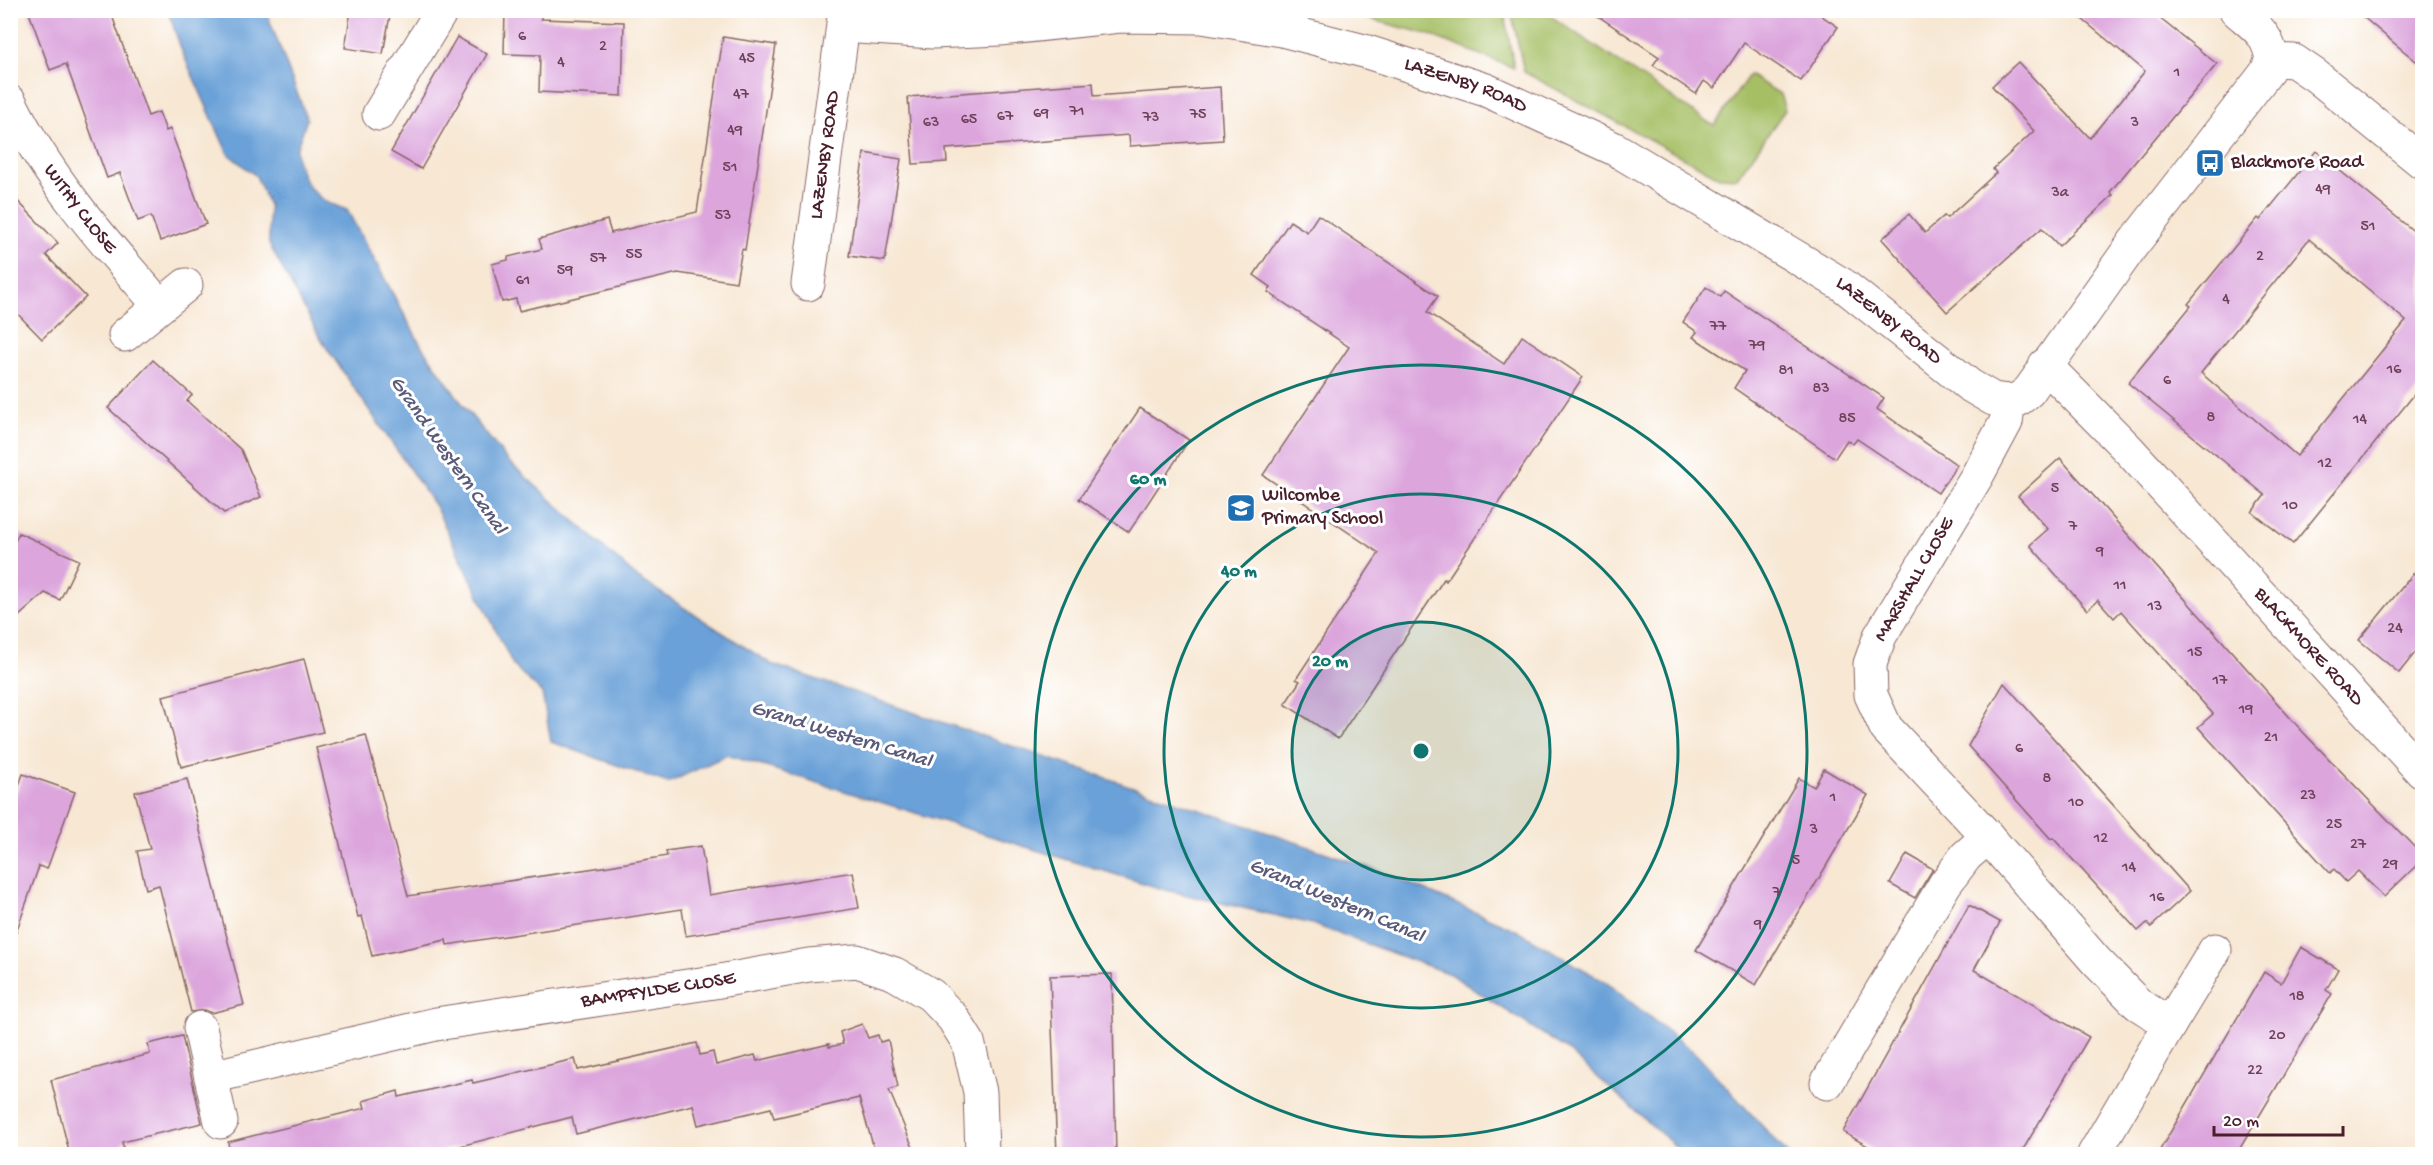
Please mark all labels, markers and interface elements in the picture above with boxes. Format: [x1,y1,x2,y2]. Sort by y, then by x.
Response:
house number: 6 [518,28,527,47]
house number: 2 [599,38,607,57]
house number: 45 [739,50,755,69]
street label: LAZENBY ROAD [1401,53,1532,119]
house number: 4 [557,54,565,73]
house number: 1 [2173,64,2180,83]
house number: 47 [733,86,750,105]
street label: LAZENBY ROAD [805,89,846,221]
house number: 71 [1069,103,1084,122]
house number: 69 [1033,105,1049,124]
house number: 75 [1189,106,1206,125]
house number: 67 [997,108,1014,127]
house number: 73 [1142,109,1159,128]
house number: 65 [961,111,977,130]
house number: 63 [923,114,939,133]
house number: 3 [2130,114,2139,133]
house number: 49 [727,122,743,141]
bus stop icon: Blackmore Road [2194,147,2226,179]
place label: Blackmore Road [2230,152,2365,175]
house number: 51 [723,159,737,178]
street label: WITHY CLOSE [38,160,122,260]
house number: 49 [2315,181,2331,200]
house number: 3a [2050,184,2070,203]
house number: 53 [715,207,731,226]
house number: 51 [2361,218,2375,237]
house number: 55 [626,246,642,265]
house number: 2 [2256,248,2264,267]
house number: 57 [590,250,607,269]
house number: 59 [557,262,573,281]
house number: 61 [516,272,530,291]
street label: LAZENBY ROAD [1831,272,1947,371]
house number: 4 [2222,291,2230,310]
house number: 77 [1709,318,1727,337]
house number: 79 [1748,337,1765,356]
house number: 16 [2386,361,2402,380]
house number: 81 [1778,362,1794,381]
water label: Grand Western Canal [383,372,512,541]
house number: 6 [2163,372,2172,391]
house number: 83 [1812,380,1830,399]
house number: 8 [2207,409,2216,428]
house number: 85 [1838,410,1856,429]
house number: 14 [2352,411,2367,430]
house number: 12 [2317,455,2332,474]
text: 60 m [1130,470,1166,491]
house number: 5 [2051,480,2059,499]
place label: Wilcombe Primary School [1261,485,1383,531]
school or university icon: Wilcombe Primary School [1225,492,1257,524]
house number: 10 [2281,497,2298,516]
street label: MARSHALL CLOSE [1870,512,1961,646]
house number: 7 [2068,518,2078,537]
house number: 9 [2095,543,2104,562]
text: 40 m [1220,562,1257,583]
house number: 11 [2113,577,2126,596]
street label: BLACKMORE ROAD [2248,582,2369,712]
house number: 13 [2147,598,2162,617]
house number: 24 [2387,620,2403,639]
house number: 15 [2187,644,2202,663]
text: 20 m [1312,652,1348,673]
house number: 17 [2212,672,2228,691]
water label: Grand Western Canal [748,697,935,776]
house number: 19 [2238,701,2253,720]
house number: 21 [2264,729,2278,748]
house number: 6 [2015,740,2024,759]
centre of rings [1411,741,1431,761]
house number: 8 [2043,770,2052,789]
house number: 23 [2300,787,2316,806]
house number: 1 [1829,789,1836,808]
house number: 10 [2067,794,2084,813]
house number: 25 [2326,816,2342,835]
house number: 3 [1809,821,1818,840]
house number: 12 [2093,830,2108,849]
house number: 27 [2350,836,2367,855]
house number: 5 [1792,852,1800,871]
water label: Grand Western Canal [1245,854,1428,951]
house number: 29 [2382,856,2398,875]
house number: 14 [2121,859,2136,878]
house number: 7 [1772,884,1782,903]
house number: 16 [2149,889,2165,908]
house number: 9 [1753,916,1762,935]
street label: BAMPFYLDE CLOSE [578,967,739,1014]
house number: 18 [2288,988,2305,1007]
house number: 20 [2269,1027,2285,1046]
house number: 22 [2247,1062,2263,1081]
scale bar [2214,1099,2343,1137]
text: 20 m [2223,1112,2259,1133]

